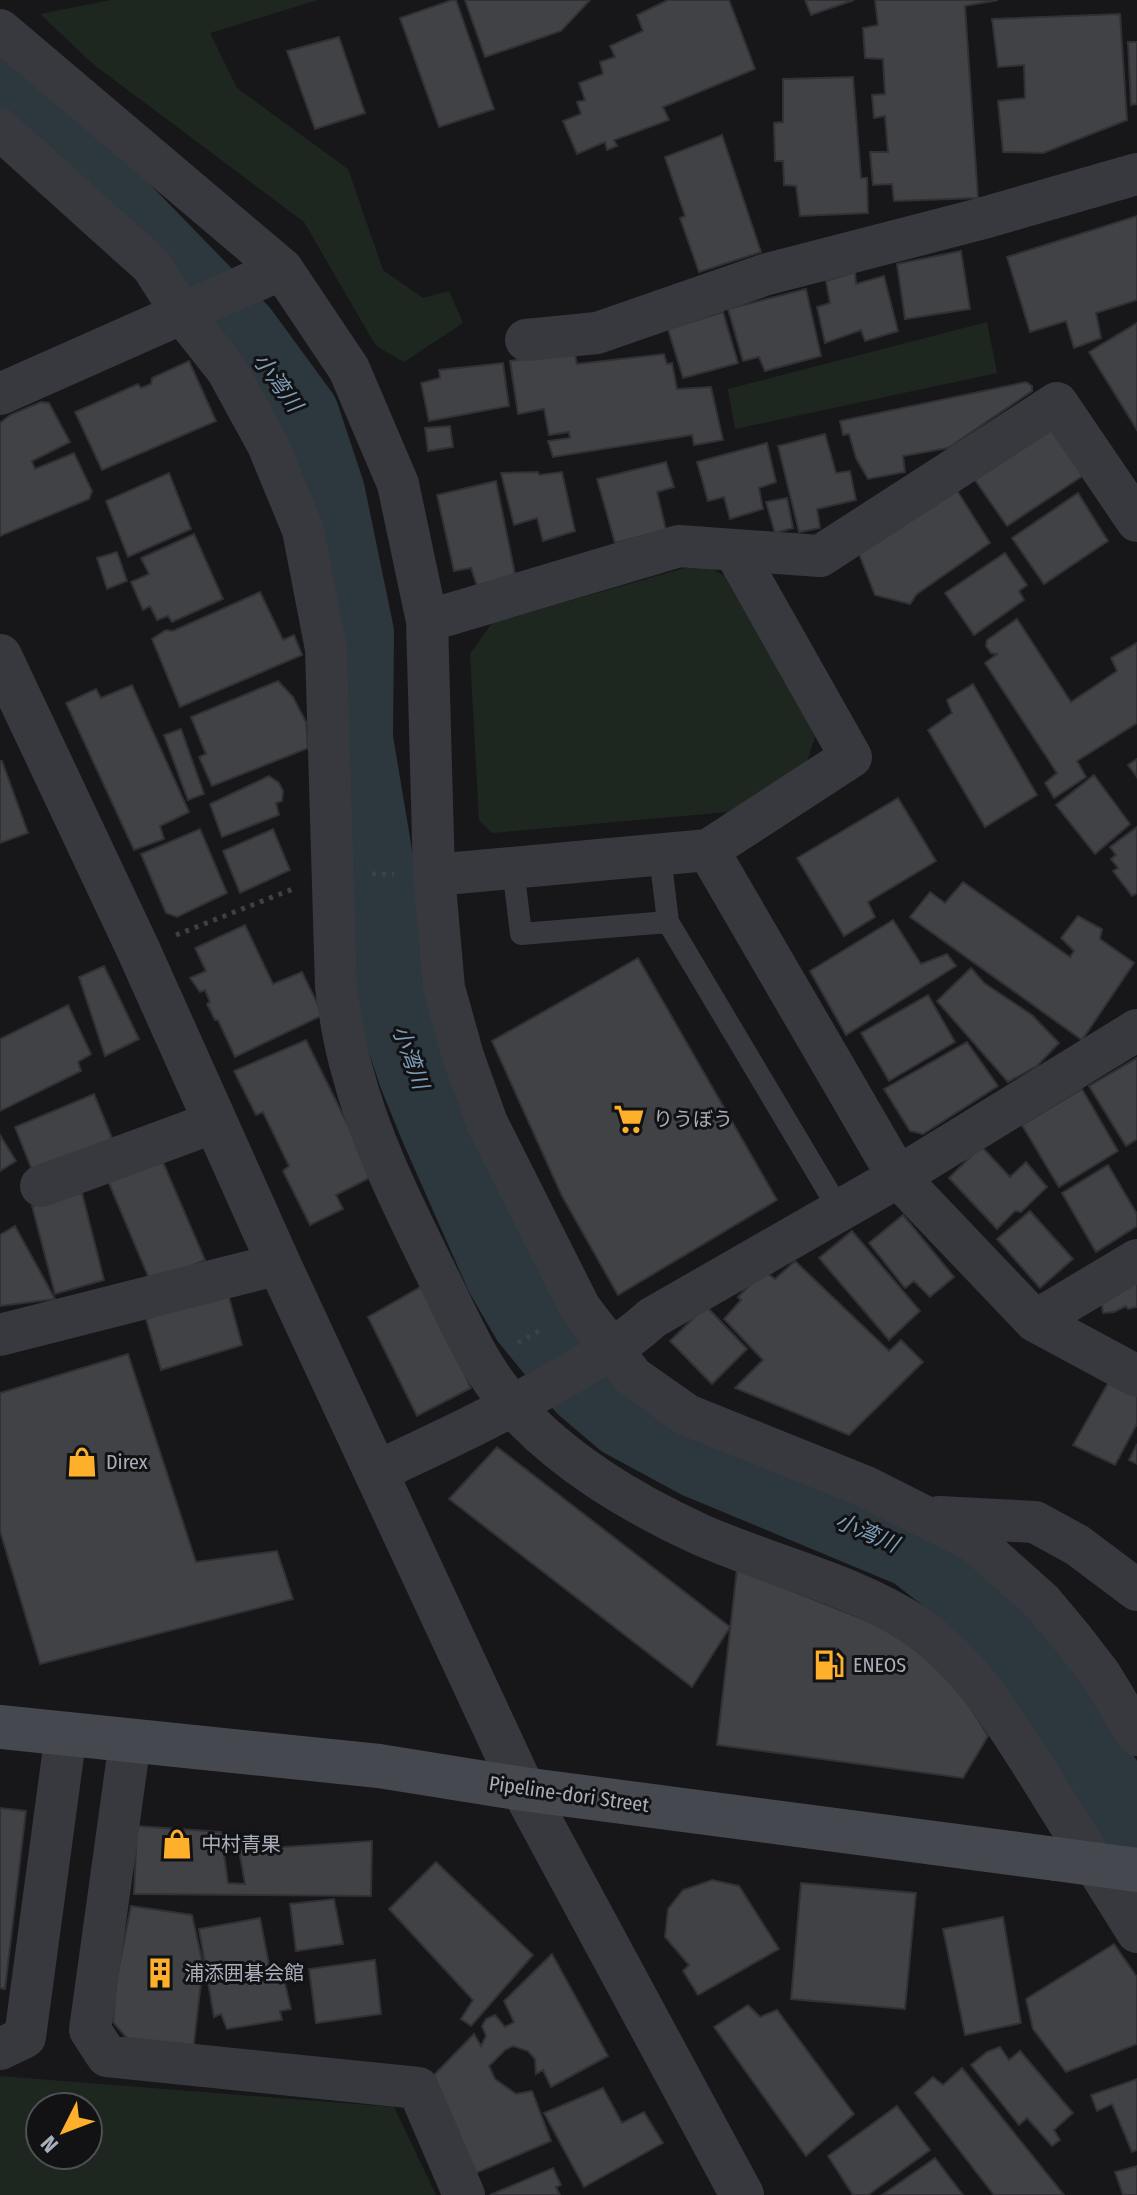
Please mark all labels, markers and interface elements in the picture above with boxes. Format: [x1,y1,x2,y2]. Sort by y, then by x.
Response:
water label: 小湾川 [247,348,309,419]
water label: 小湾川 [387,1022,435,1095]
supermarket icon: りうぼう [612,1102,646,1136]
place label: りうぼう [653,1107,733,1131]
shop icon: Direx [65,1445,99,1479]
place label: Direx [106,1450,148,1474]
water label: 小湾川 [831,1507,904,1559]
fuel station icon: ENEOS [812,1648,846,1682]
place label: ENEOS [853,1653,906,1677]
street label: Pipeline-dori Street [487,1771,651,1817]
shop icon: 中村青果 [160,1827,194,1861]
place label: 中村青果 [201,1832,281,1856]
building icon: 浦添囲碁会館 [143,1956,177,1990]
place label: 浦添囲碁会館 [184,1961,304,1985]
north arrow [24,2091,104,2171]
text: N [35,2130,64,2158]

